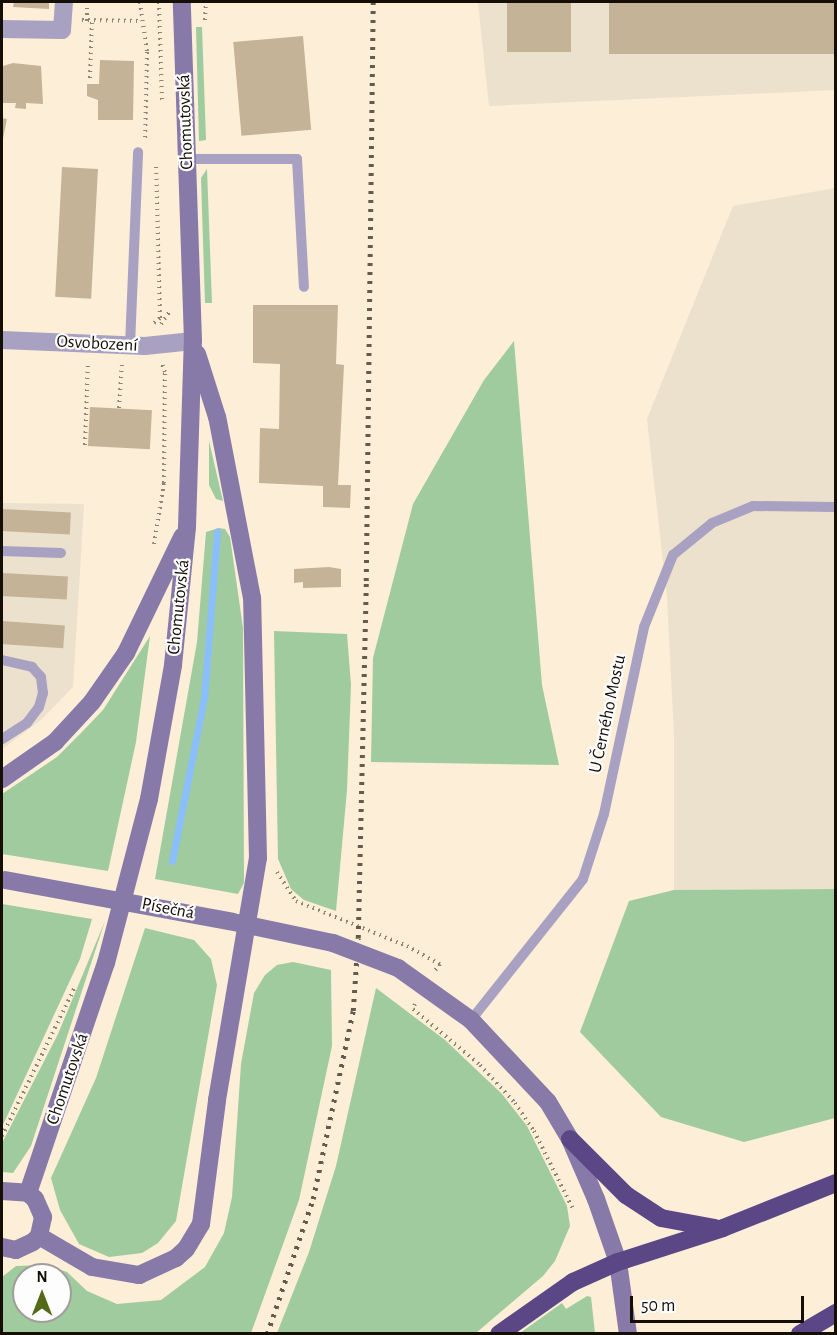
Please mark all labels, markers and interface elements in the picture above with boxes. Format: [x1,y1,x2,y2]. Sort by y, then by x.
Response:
street label: Chomutovská [174,74,198,170]
street label: Osvobození [56,331,138,357]
street label: Chomutovská [163,558,195,656]
street label: U Černého Mostu [585,653,631,775]
street label: Písečná [140,893,196,925]
street label: Chomutovská [42,1030,94,1128]
north arrow [12,1263,72,1323]
text: N [36,1269,48,1285]
scale bar [633,1284,807,1322]
text: 50 m [641,1297,675,1315]

